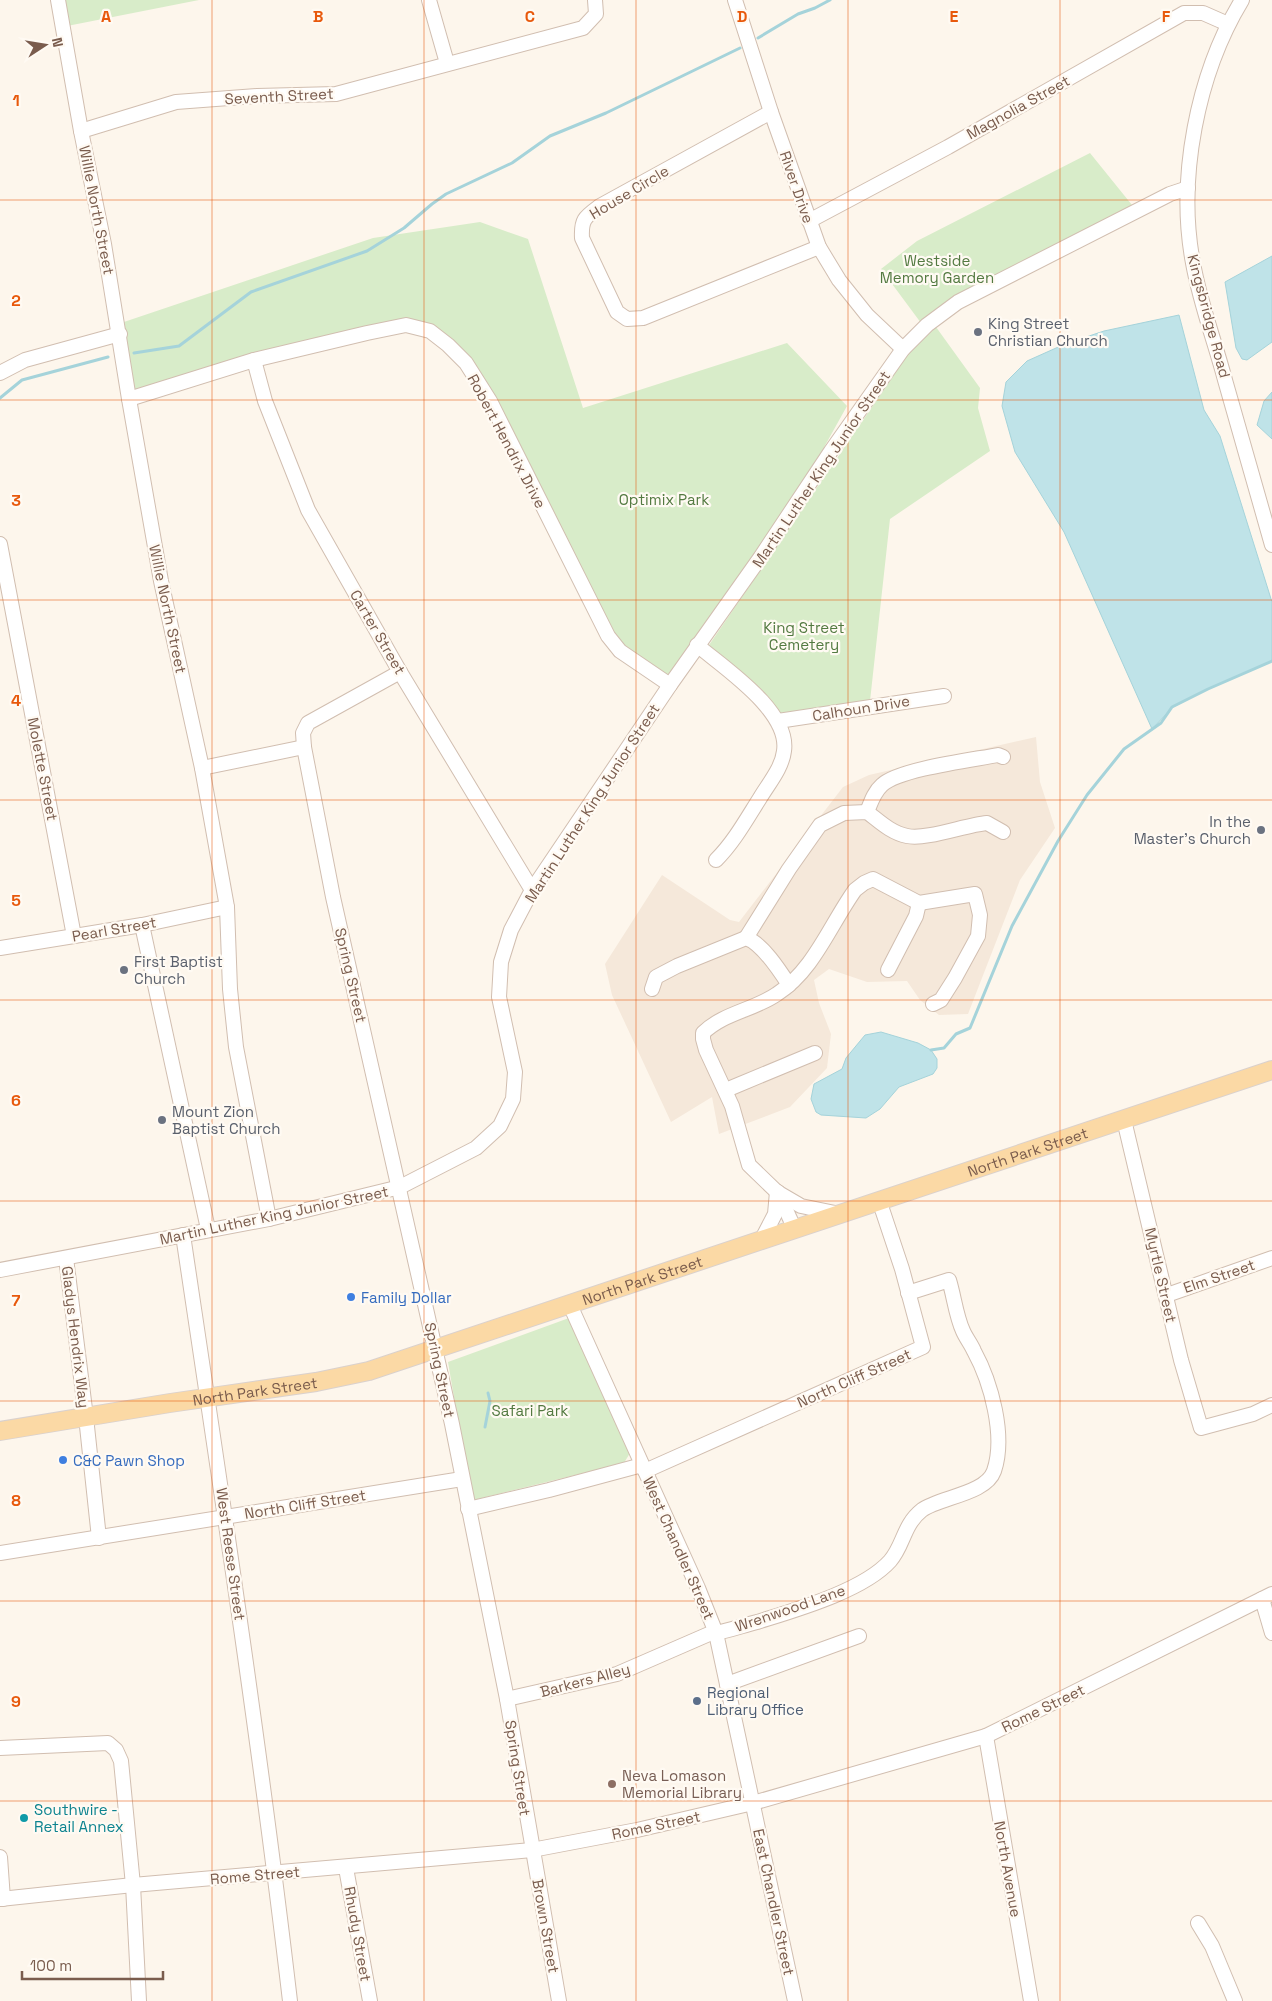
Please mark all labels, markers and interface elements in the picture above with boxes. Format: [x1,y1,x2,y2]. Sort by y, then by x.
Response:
text: A [101,6,111,27]
text: B [313,6,323,27]
text: C [525,6,535,27]
text: D [737,6,747,27]
text: E [950,6,959,27]
text: F [1162,6,1171,27]
north arrow [20,20,70,70]
text: N [48,36,67,49]
street label: Magnolia Street [963,71,1073,143]
street label: Seventh Street [224,84,334,108]
text: 1 [12,90,20,111]
street label: Willie North Street [75,144,119,276]
street label: River Drive [776,148,818,226]
street label: House Circle [586,161,672,223]
park label: Westside Memory Garden [880,251,994,287]
street label: Kingsbridge Road [1183,252,1235,380]
text: 2 [11,290,21,311]
place label: King Street Christian Church [988,314,1108,350]
marker: King Street Christian Church [972,326,984,338]
street label: Martin Luther King Junior Street [748,367,894,571]
street label: Robert Hendrix Drive [464,371,550,511]
text: 3 [11,490,21,511]
park label: Optimix Park [619,490,709,509]
street label: Willie North Street [145,543,191,675]
street label: Carter Street [346,586,410,678]
park label: King Street Cemetery [763,618,845,654]
text: 4 [11,690,21,711]
street label: Calhoun Drive [811,691,911,725]
street label: Martin Luther King Junior Street [520,700,664,906]
street label: Molette Street [24,716,62,822]
place label: In the Master's Church [1134,812,1251,848]
marker: In the Master's Church [1255,824,1267,836]
text: 5 [11,890,21,911]
street label: Pearl Street [70,912,158,946]
street label: Spring Street [331,926,371,1024]
place label: First Baptist Church [134,952,223,988]
marker: First Baptist Church [118,964,130,976]
text: 6 [11,1090,21,1111]
place label: Mount Zion Baptist Church [172,1102,280,1138]
marker: Mount Zion Baptist Church [156,1114,168,1126]
street label: North Park Street [965,1123,1090,1180]
street label: Martin Luther King Junior Street [158,1181,390,1249]
street label: Myrtle Street [1141,1226,1181,1324]
street label: North Park Street [580,1251,705,1309]
street label: Elm Street [1181,1255,1258,1297]
street label: Gladys Hendrix Way [58,1265,94,1409]
place label: Family Dollar [361,1288,452,1307]
text: 7 [12,1290,21,1311]
marker: Family Dollar [345,1291,357,1303]
street label: Spring Street [421,1321,459,1419]
street label: North Cliff Street [794,1344,914,1412]
street label: North Park Street [191,1372,319,1409]
park label: Safari Park [492,1401,568,1420]
place label: C&C Pawn Shop [73,1451,185,1470]
marker: C&C Pawn Shop [57,1454,69,1466]
street label: West Chandler Street [639,1474,719,1623]
street label: North Cliff Street [243,1485,367,1523]
street label: West Reese Street [212,1486,250,1622]
text: 8 [11,1490,21,1511]
street label: Wrenwood Lane [732,1580,848,1636]
street label: Barkers Alley [538,1659,632,1701]
street label: Rome Street [998,1680,1088,1736]
place label: Regional Library Office [707,1683,804,1719]
text: 9 [11,1691,21,1712]
marker: Regional Library Office [691,1695,703,1707]
street label: Spring Street [501,1719,535,1817]
place label: Neva Lomason Memorial Library [622,1766,742,1802]
marker: Neva Lomason Memorial Library [606,1778,618,1790]
place label: Southwire - Retail Annex [34,1800,124,1836]
street label: Rome Street [610,1806,702,1844]
marker: Southwire - Retail Annex [18,1812,30,1824]
street label: North Avenue [990,1819,1026,1919]
street label: East Chandler Street [749,1827,799,1977]
street label: Rome Street [209,1862,301,1888]
street label: Brown Street [528,1877,564,1975]
street label: Rhudy Street [340,1885,376,1983]
scale bar [22,1948,164,1980]
text: 100 m [30,1956,72,1975]

